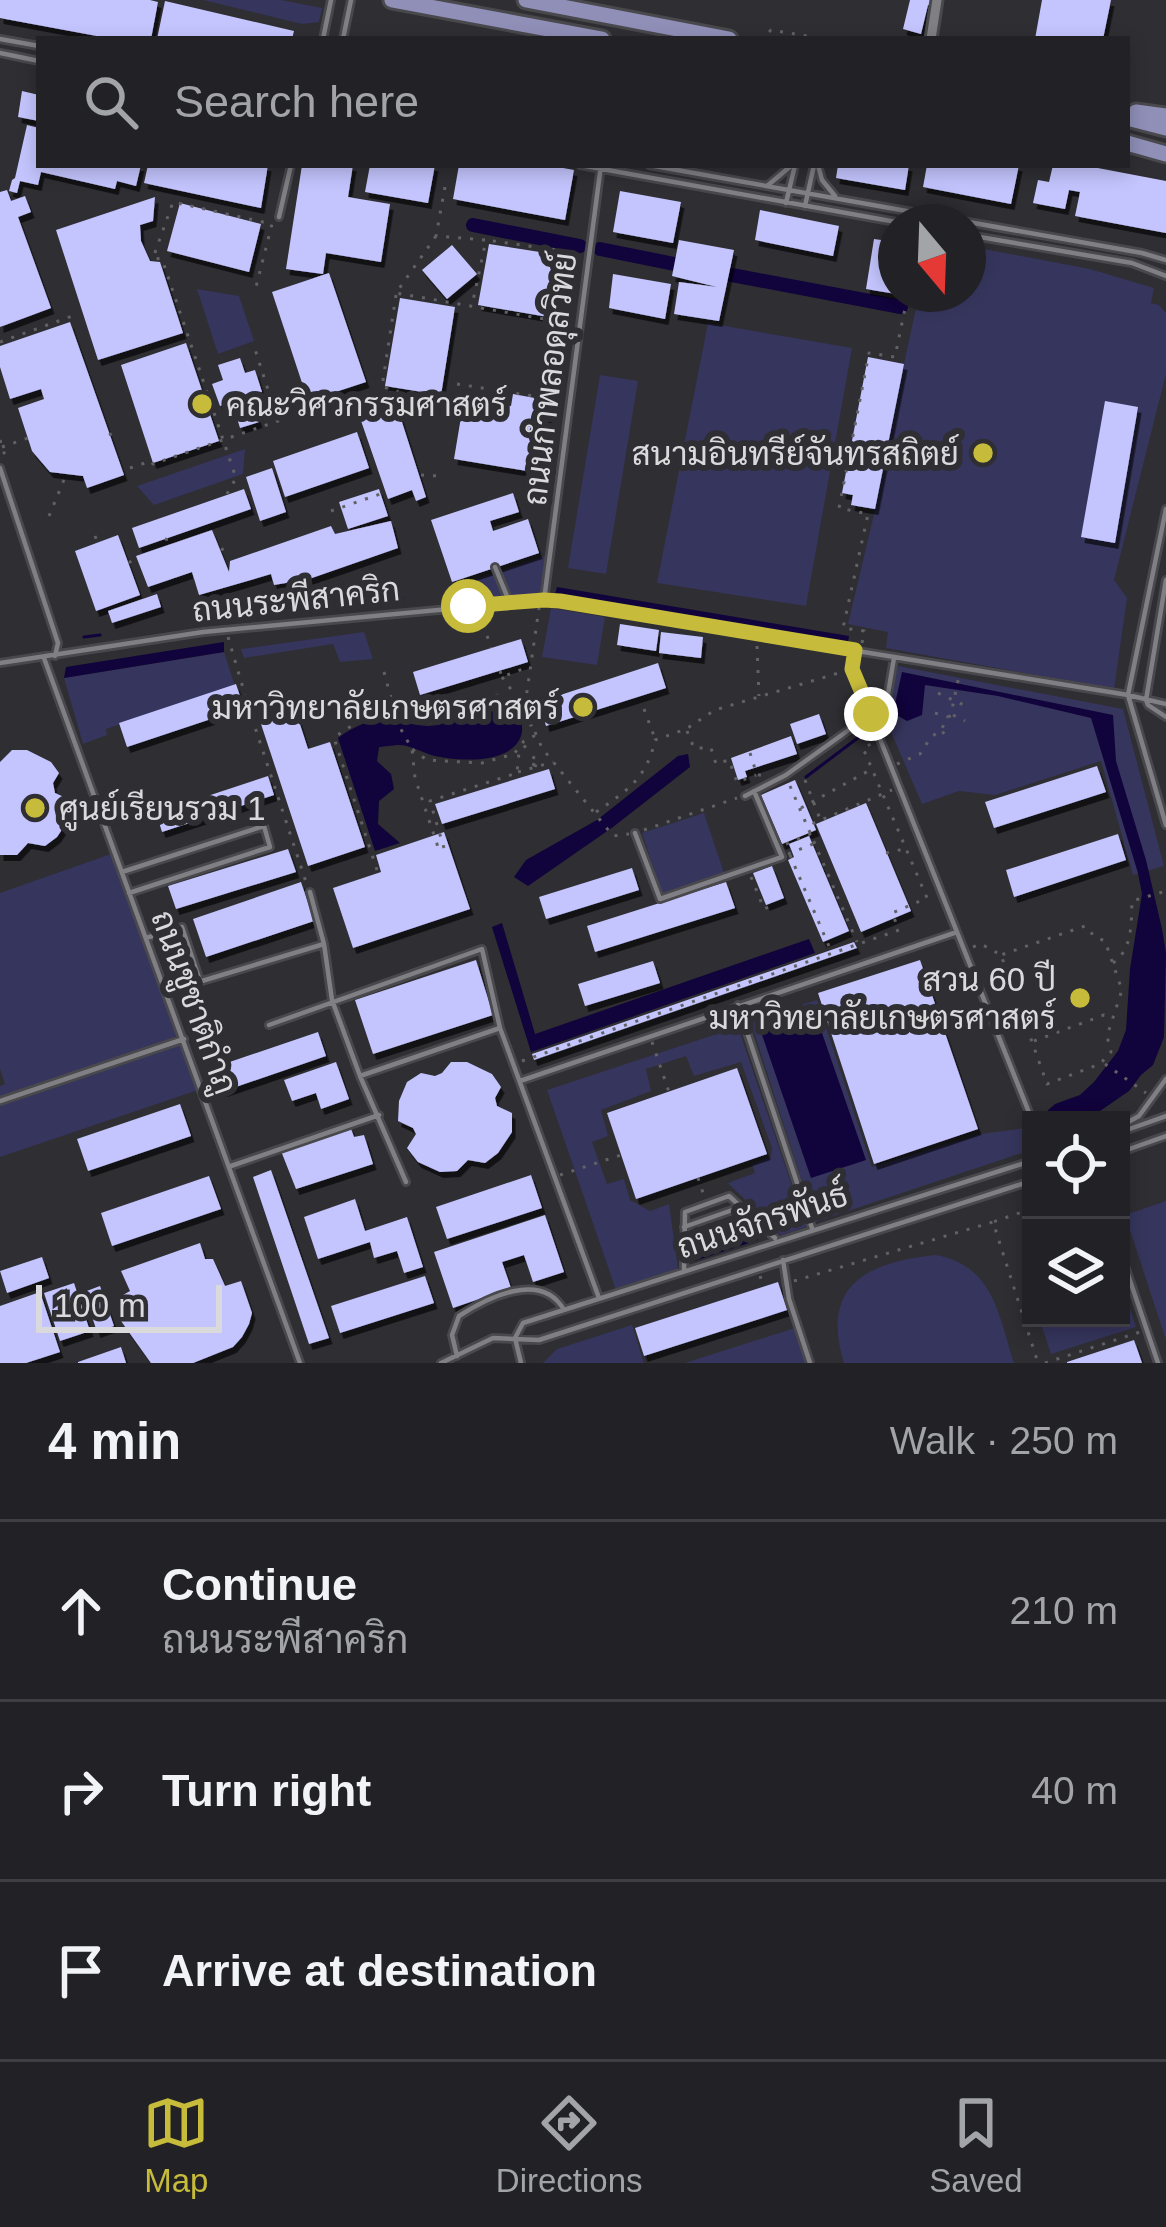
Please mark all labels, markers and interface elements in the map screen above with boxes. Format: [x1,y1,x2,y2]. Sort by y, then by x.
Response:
search box [36,36,1130,168]
icon: search [78,69,144,135]
text: Search here [174,76,419,127]
north arrow [878,204,986,312]
street label: ถนนกำพลอดุลวิทย์ [515,250,587,508]
place label: คณะวิศวกรรมศาสตร์ [226,385,507,423]
marker: คณะวิศวกรรมศาสตร์ [189,391,215,417]
place label: สนามอินทรีย์จันทรสถิตย์ [631,434,959,472]
marker: สนามอินทรีย์จันทรสถิตย์ [970,440,996,466]
street label: ถนนระพีสาคริก [190,569,402,629]
route start [441,579,495,633]
route end [844,687,898,741]
place label: มหาวิทยาลัยเกษตรศาสตร์ [212,688,559,726]
marker: มหาวิทยาลัยเกษตรศาสตร์ [570,694,596,720]
place label: ศูนย์เรียนรวม 1 [59,789,266,831]
marker: ศูนย์เรียนรวม 1 [22,795,48,821]
street label: ถนนชูชาติกำภู [140,905,245,1100]
place label: สวน 60 ปี มหาวิทยาลัยเกษตรศาสตร์ [709,959,1056,1036]
marker: สวน 60 ปี มหาวิทยาลัยเกษตรศาสตร์ [1067,985,1093,1011]
map controls [1022,1111,1130,1327]
button: locate [1022,1111,1130,1219]
street label: ถนนจักรพันธ์ [672,1175,852,1265]
button: layers [1022,1219,1130,1327]
scale bar [36,1279,222,1332]
text: 100 m [54,1287,146,1324]
text: 4 min [48,1413,181,1470]
text: Walk · 250 m [890,1419,1118,1462]
text: Continue [162,1559,357,1610]
icon: ahead [48,1578,114,1644]
text: 210 m [1010,1589,1118,1632]
text: ถนนระพีสาคริก [162,1618,409,1661]
icon: right [48,1758,114,1824]
text: Turn right [162,1765,371,1816]
text: 40 m [1031,1769,1118,1812]
icon: arrive [48,1938,114,2004]
text: Arrive at destination [162,1945,597,1996]
tab: Map [143,2090,209,2200]
tab: Directions [496,2090,643,2200]
tab: Saved [929,2090,1023,2200]

